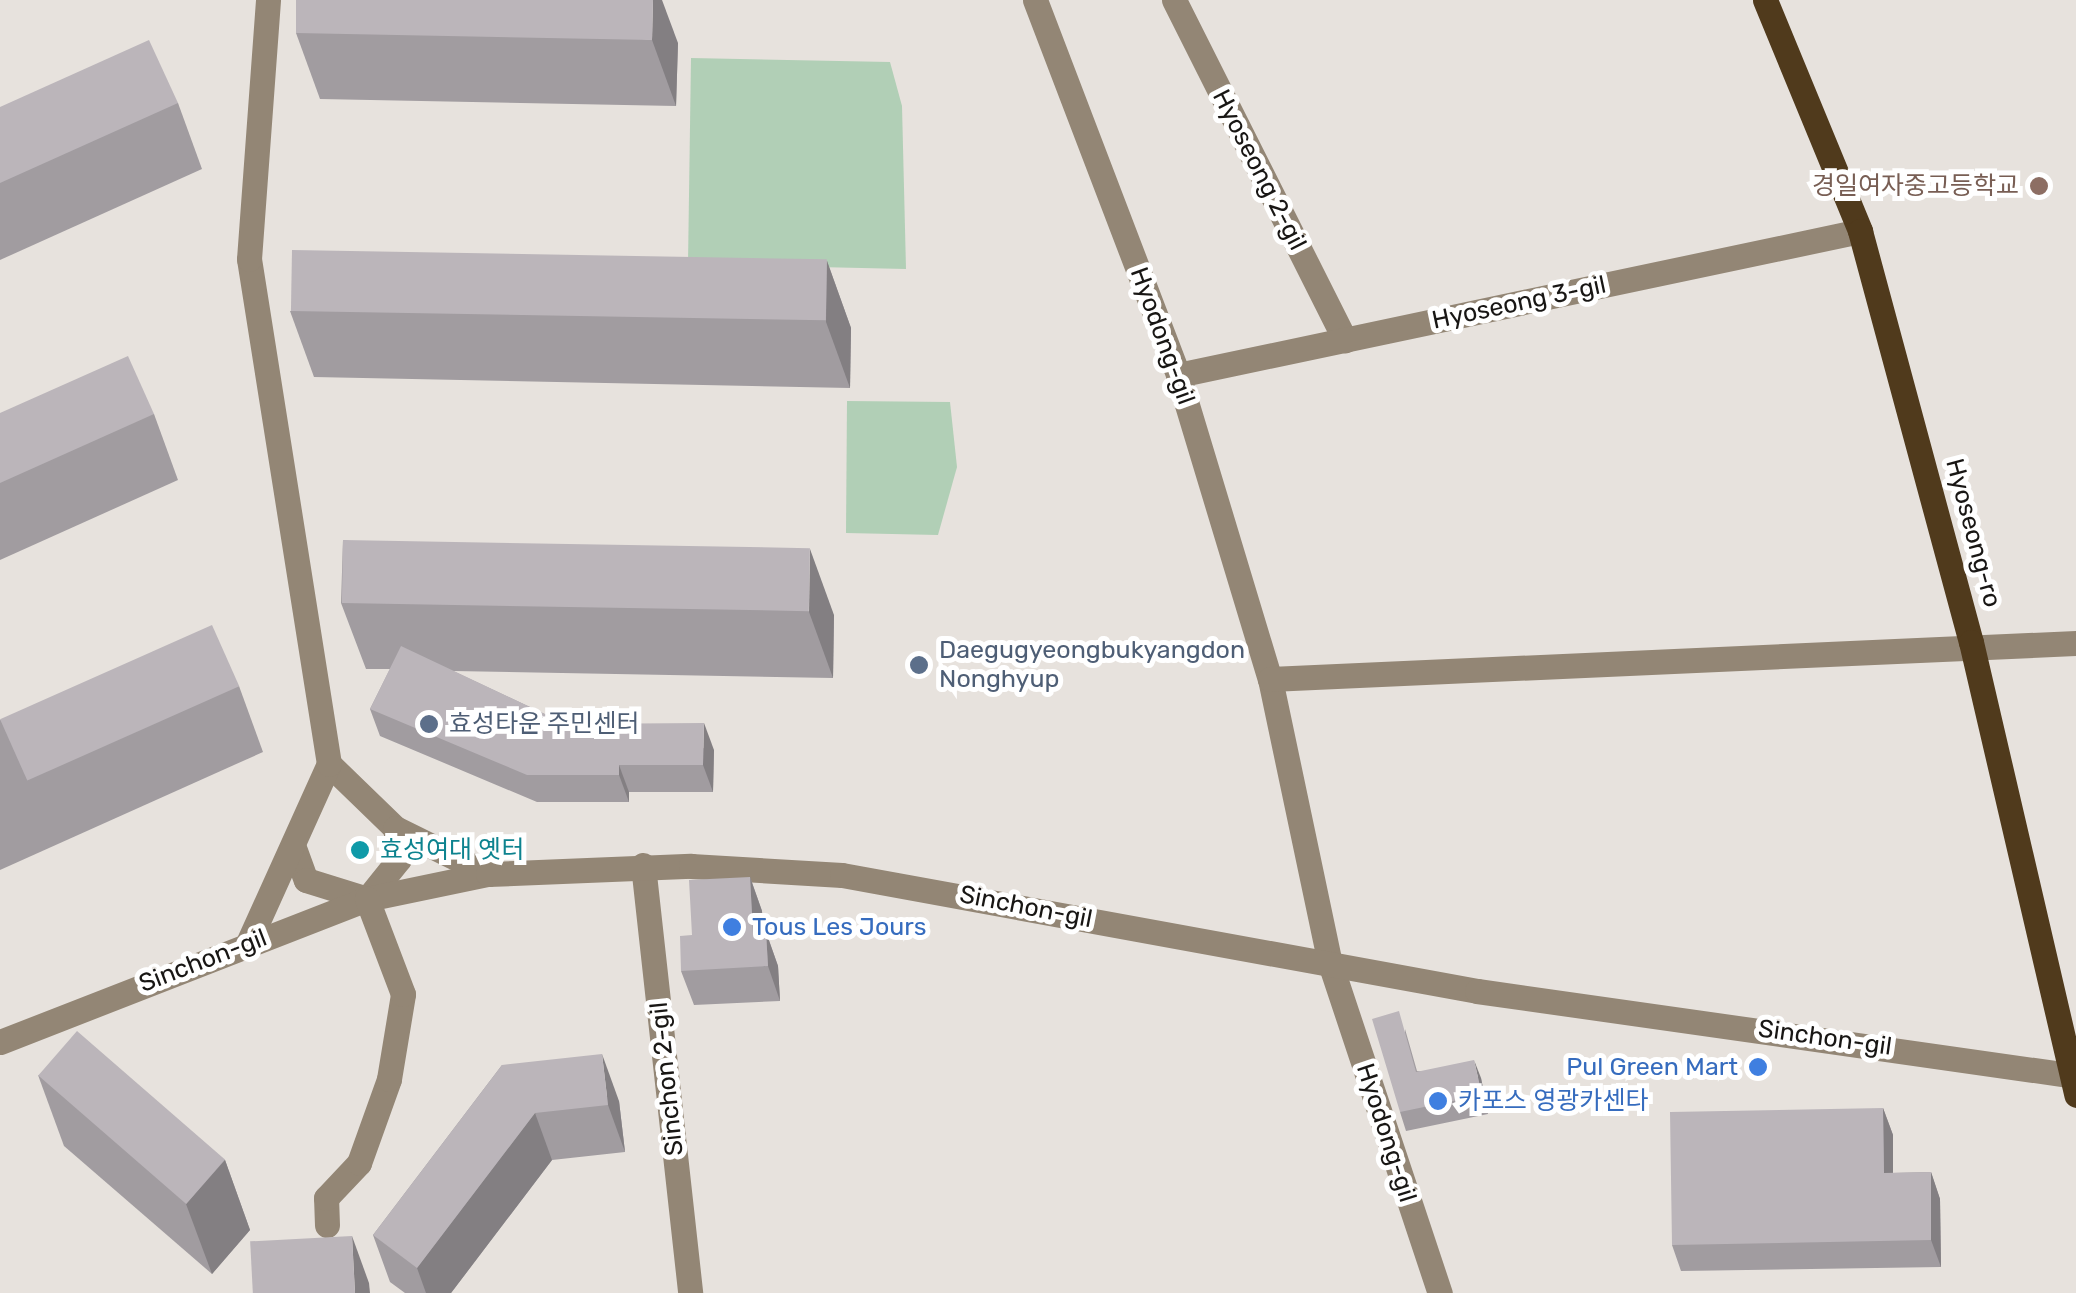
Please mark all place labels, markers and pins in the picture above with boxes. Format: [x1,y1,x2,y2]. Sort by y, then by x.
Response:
place label: 경일여자중고등학교 [1812,171,2019,201]
marker: 경일여자중고등학교 [2028,175,2050,197]
place label: Daegugyeongbukyangdon Nonghyup [939,636,1245,695]
marker: Daegugyeongbukyangdon Nonghyup [908,654,930,676]
place label: 효성타운 주민센터 [449,709,639,739]
marker: 효성타운 주민센터 [418,713,440,735]
place label: 효성여대 옛터 [380,835,524,865]
marker: 효성여대 옛터 [349,839,371,861]
place label: Tous Les Jours [752,912,927,942]
marker: Tous Les Jours [721,916,743,938]
place label: Pul Green Mart [1566,1052,1738,1082]
marker: Pul Green Mart [1747,1056,1769,1078]
place label: 카포스 영광카센타 [1458,1086,1648,1116]
marker: 카포스 영광카센타 [1427,1090,1449,1112]

